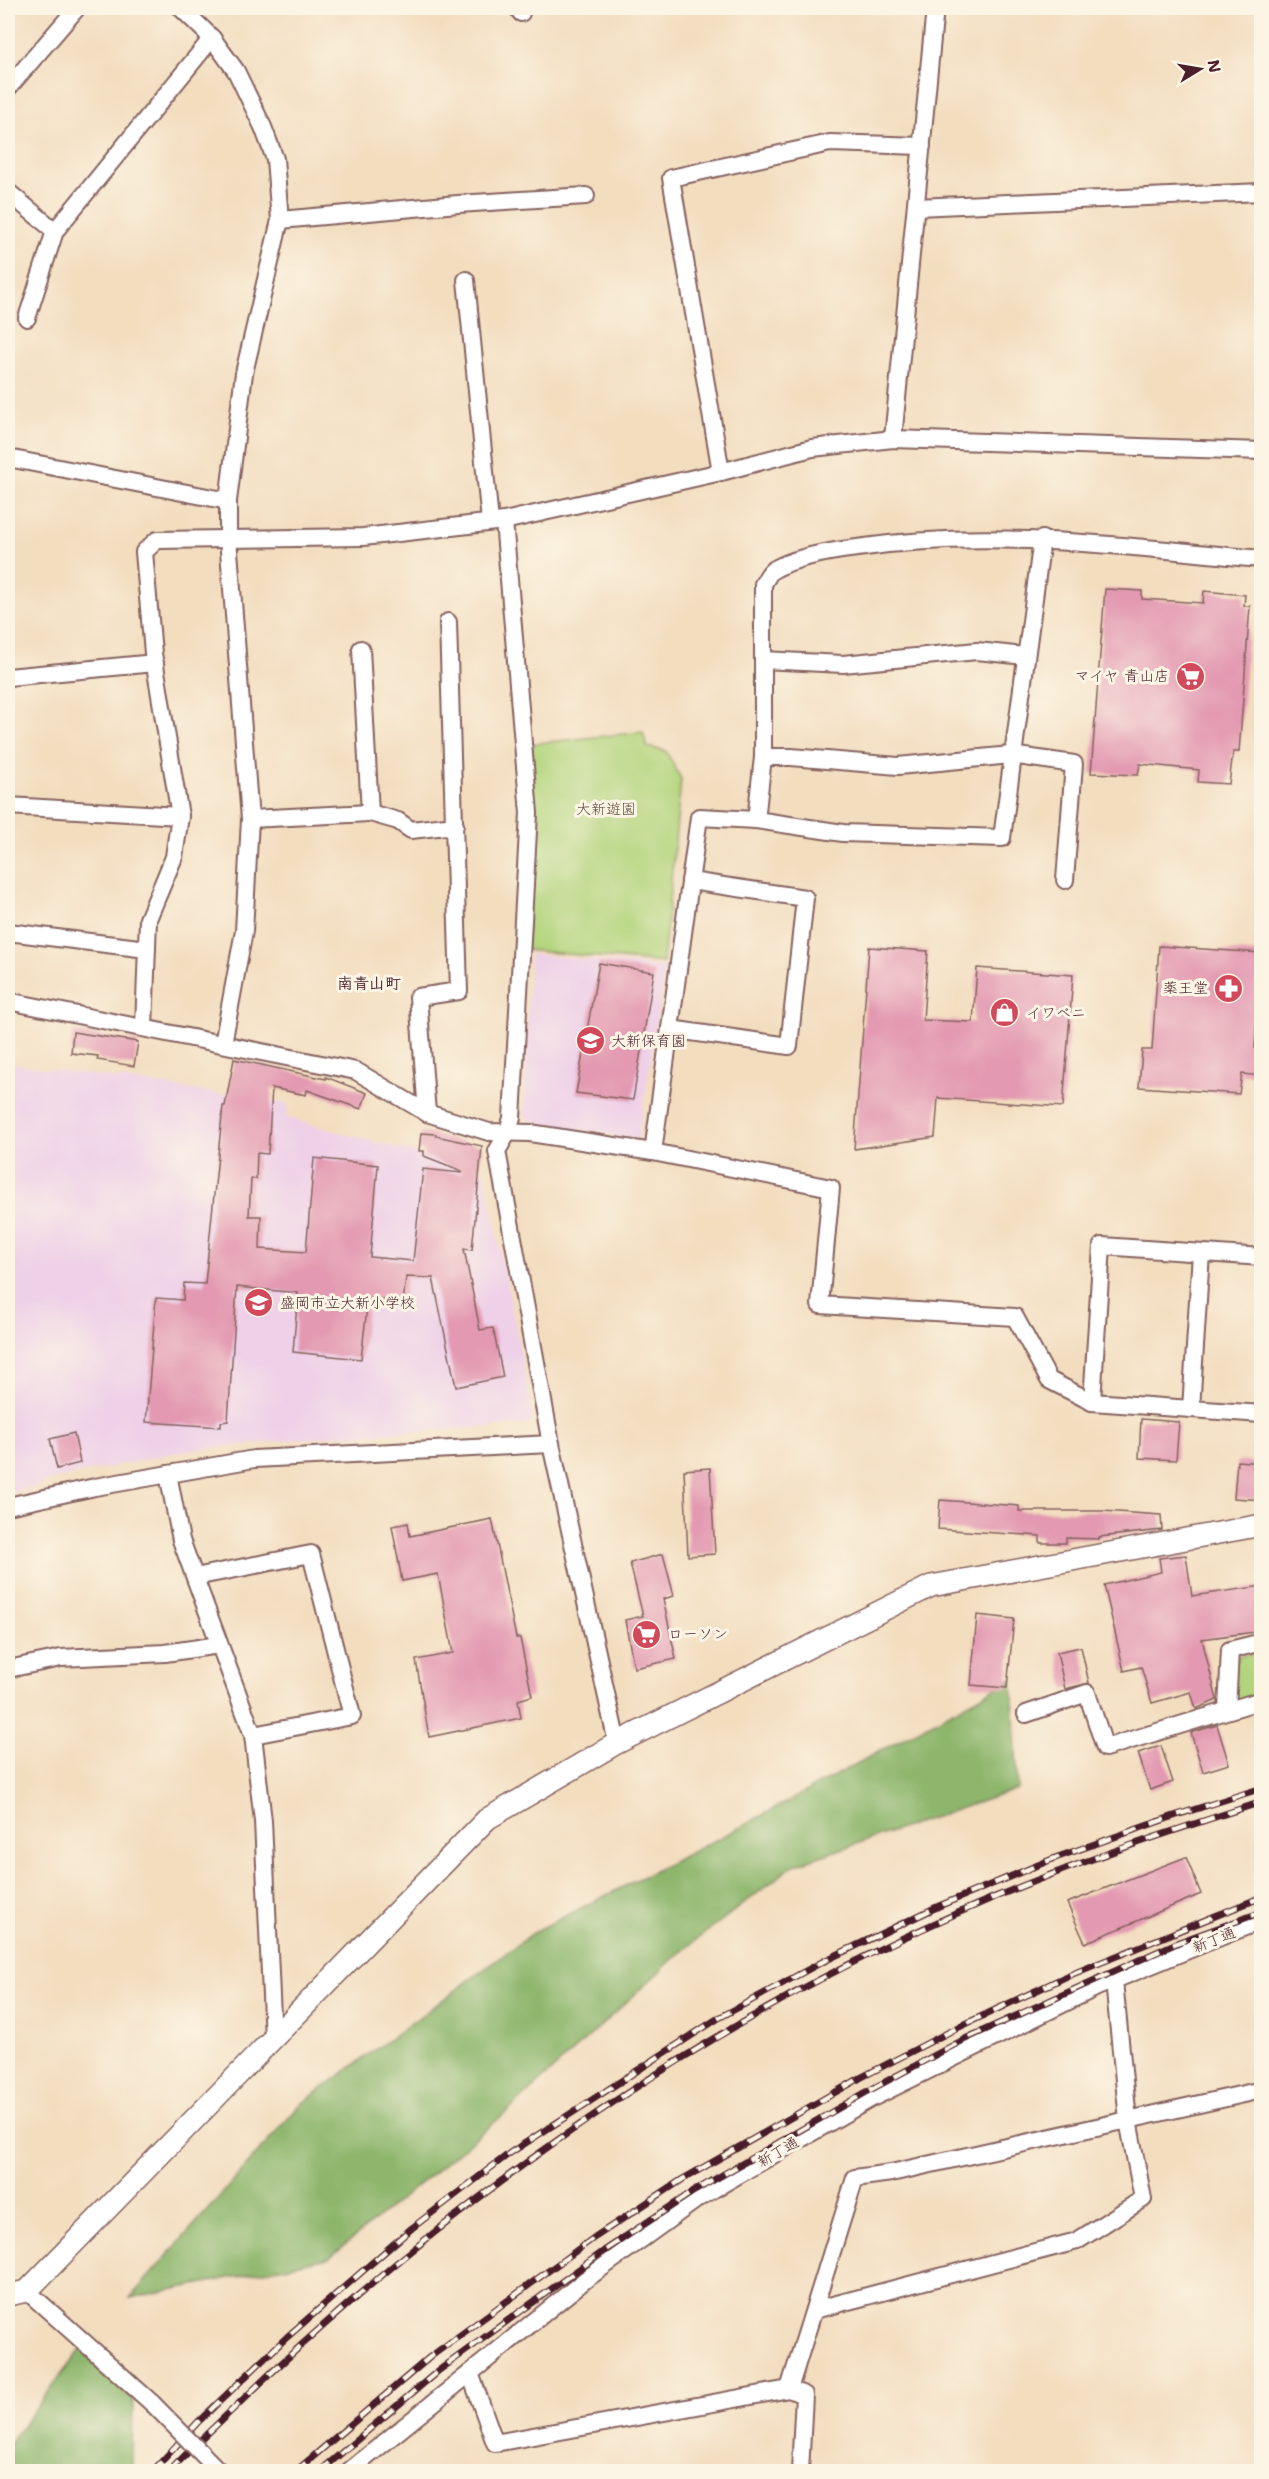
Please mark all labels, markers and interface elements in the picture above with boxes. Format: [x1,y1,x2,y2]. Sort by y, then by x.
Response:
north arrow [1170,39,1230,99]
text: N [1203,58,1226,74]
supermarket icon: マイヤ 青山店 [1174,660,1206,692]
place label: マイヤ 青山店 [1074,666,1169,686]
park label: 大新遊園 [576,799,636,819]
pharmacy icon: 薬王堂 [1213,972,1245,1004]
district label: 南青山町 [337,973,401,994]
place label: 薬王堂 [1163,978,1208,998]
shop icon: イワベニ [989,997,1021,1029]
place label: イワベニ [1026,1003,1086,1023]
school or university icon: 大新保育園 [574,1025,606,1057]
place label: 大新保育園 [611,1031,686,1051]
school or university icon: 盛岡市立大新小学校 [243,1287,275,1319]
place label: 盛岡市立大新小学校 [280,1293,415,1313]
supermarket icon: ローソン [631,1618,663,1650]
place label: ローソン [668,1624,728,1644]
street label: 新丁通 [1189,1922,1239,1958]
street label: 新丁通 [754,2132,802,2172]

